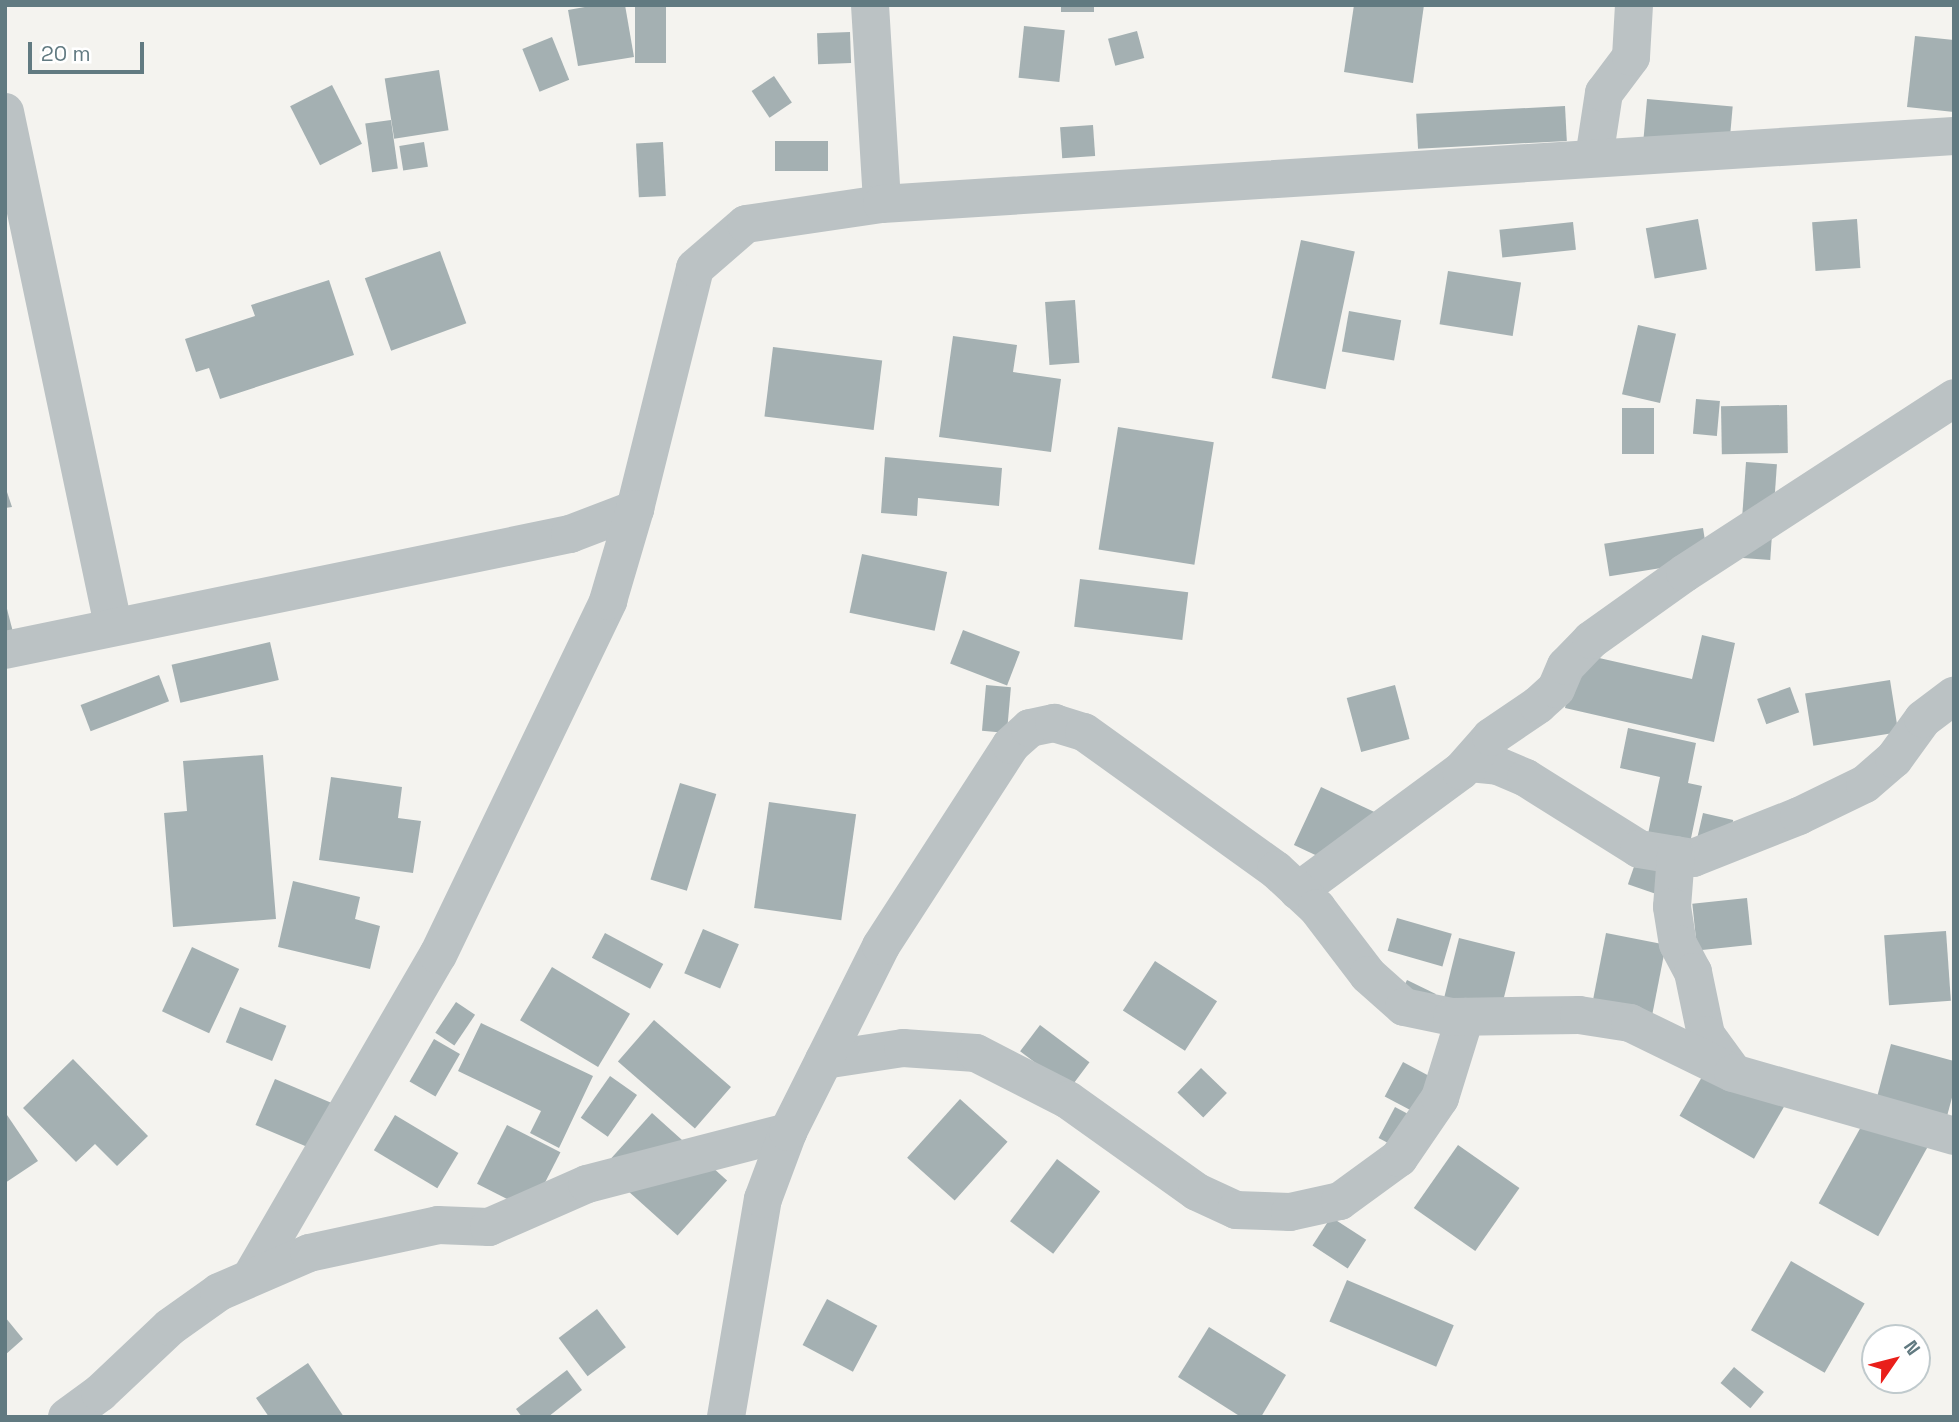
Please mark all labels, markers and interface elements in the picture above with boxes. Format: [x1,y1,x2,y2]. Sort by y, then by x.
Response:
scale bar [32,28,147,72]
text: 20 m [41,40,91,67]
north arrow [1861,1324,1931,1394]
text: N [1898,1335,1926,1360]

